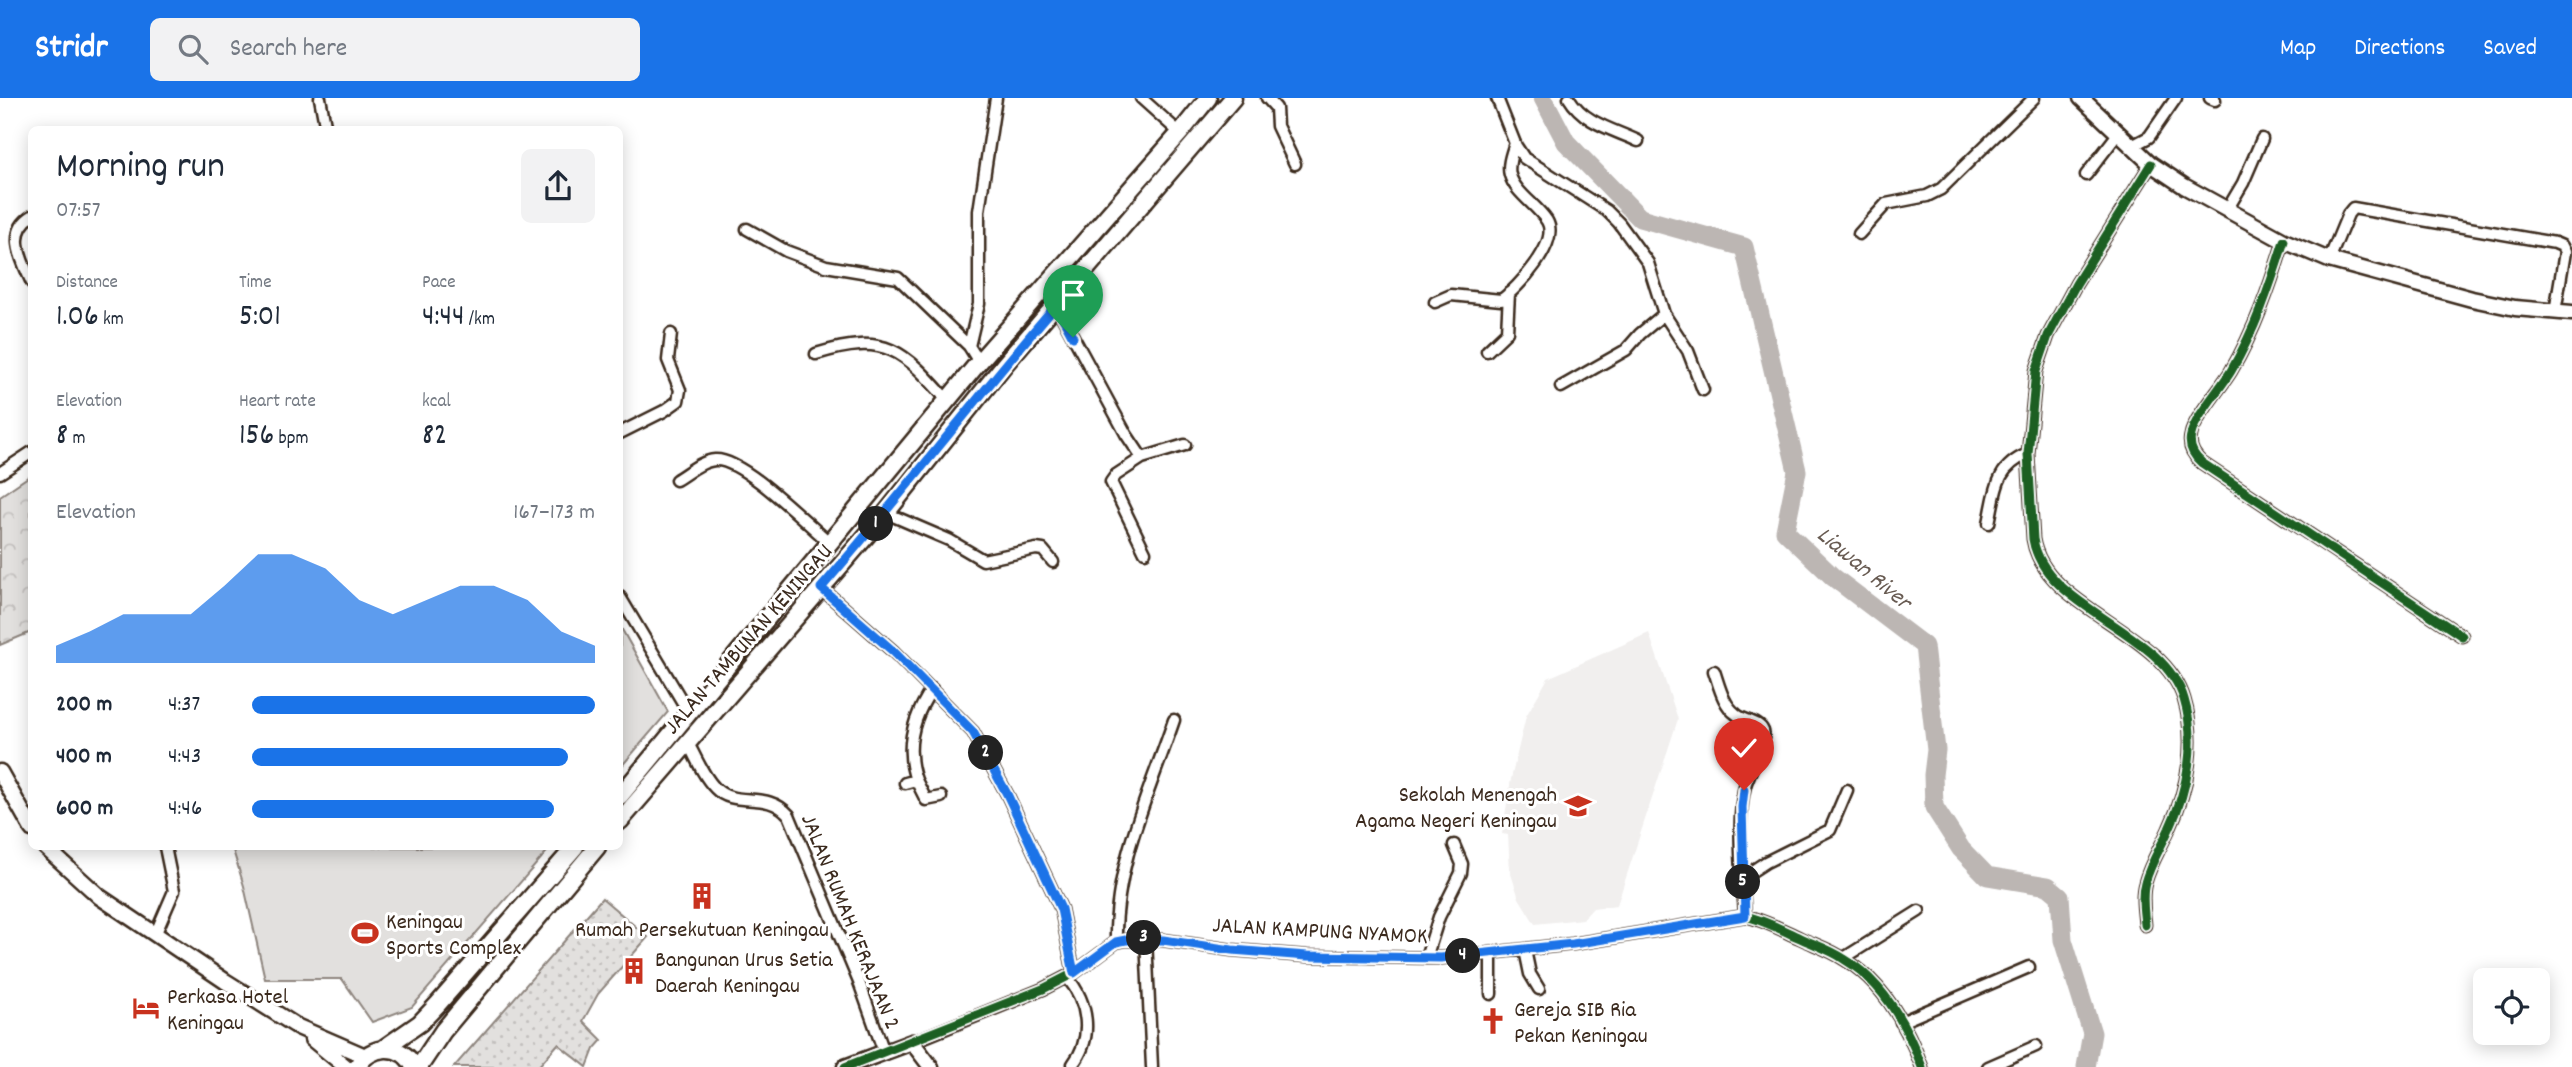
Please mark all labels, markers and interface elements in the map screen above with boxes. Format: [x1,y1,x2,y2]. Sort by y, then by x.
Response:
search box [150,18,640,81]
text: Stridr [35,26,108,73]
icon: search [174,30,212,68]
text: Search here [230,31,347,68]
text: Map [2280,32,2316,66]
text: Directions [2354,32,2445,66]
text: Saved [2483,32,2537,66]
text: Morning run [56,141,225,196]
button: share [521,149,595,223]
text: 07:57 [56,195,101,228]
pin [1043,265,1103,337]
text: Distance [56,270,118,297]
text: Time [239,270,272,297]
text: Pace [422,270,456,297]
icon: arrive [1054,276,1092,314]
text: 1.06 [56,297,99,340]
text: 5:01 [239,297,281,340]
text: 4:44 [422,297,464,340]
text: km [99,307,124,334]
text: /km [464,307,495,334]
text: Elevation [56,389,122,416]
text: Heart rate [239,389,316,416]
text: kcal [422,389,451,416]
text: 8 [56,416,68,459]
text: 156 [239,416,274,459]
text: 82 [422,416,447,459]
text: m [68,426,85,453]
text: bpm [274,426,309,453]
text: Elevation [56,497,136,530]
text: 167–173 m [513,497,595,530]
pin: 1 [858,506,894,542]
text: 1 [873,510,878,537]
water label: Liawan River [1808,520,1920,621]
street label: JALAN TAMBUNAN KENINGAU [657,538,842,743]
text: 200 m [56,689,112,722]
text: 4:37 [168,689,200,722]
pin [1714,718,1774,790]
icon: check [1725,729,1763,767]
pin: 2 [968,736,1004,770]
text: 2 [981,739,990,766]
text: 400 m [56,741,112,774]
text: 4:43 [168,741,201,774]
place label: Sekolah Menengah Agama Negeri Keningau [1355,780,1557,839]
school or university icon: Sekolah Menengah Agama Negeri Keningau [1563,791,1593,821]
text: 600 m [56,793,113,826]
text: 4:46 [168,793,202,826]
street label: JALAN RUMAH KERAJAAN 2 [790,810,907,1035]
pin: 5 [1726,864,1760,900]
text: 5 [1738,868,1747,895]
building icon: Rumah Persekutuan Keningau [687,881,717,911]
place label: Keningau Sports Complex [386,907,522,966]
street label: JALAN KAMPUNG NYAMOK [1211,910,1428,955]
place label: Rumah Persekutuan Keningau [575,915,829,948]
sports icon: Keningau Sports Complex [350,918,380,948]
pin: 3 [1126,920,1162,956]
text: 3 [1139,924,1148,951]
pin: 4 [1446,938,1480,974]
text: 4 [1459,942,1466,969]
place label: Bangunan Urus Setia Daerah Keningau [655,945,834,1004]
building icon: Bangunan Urus Setia Daerah Keningau [619,956,649,986]
map controls [2473,968,2550,1045]
button: locate [2473,968,2550,1045]
place label: Perkasa Hotel Keningau [167,982,289,1041]
hotel icon: Perkasa Hotel Keningau [131,993,161,1023]
place label: Gereja SIB Ria Pekan Keningau [1514,995,1648,1054]
church icon: Gereja SIB Ria Pekan Keningau [1478,1006,1508,1036]

